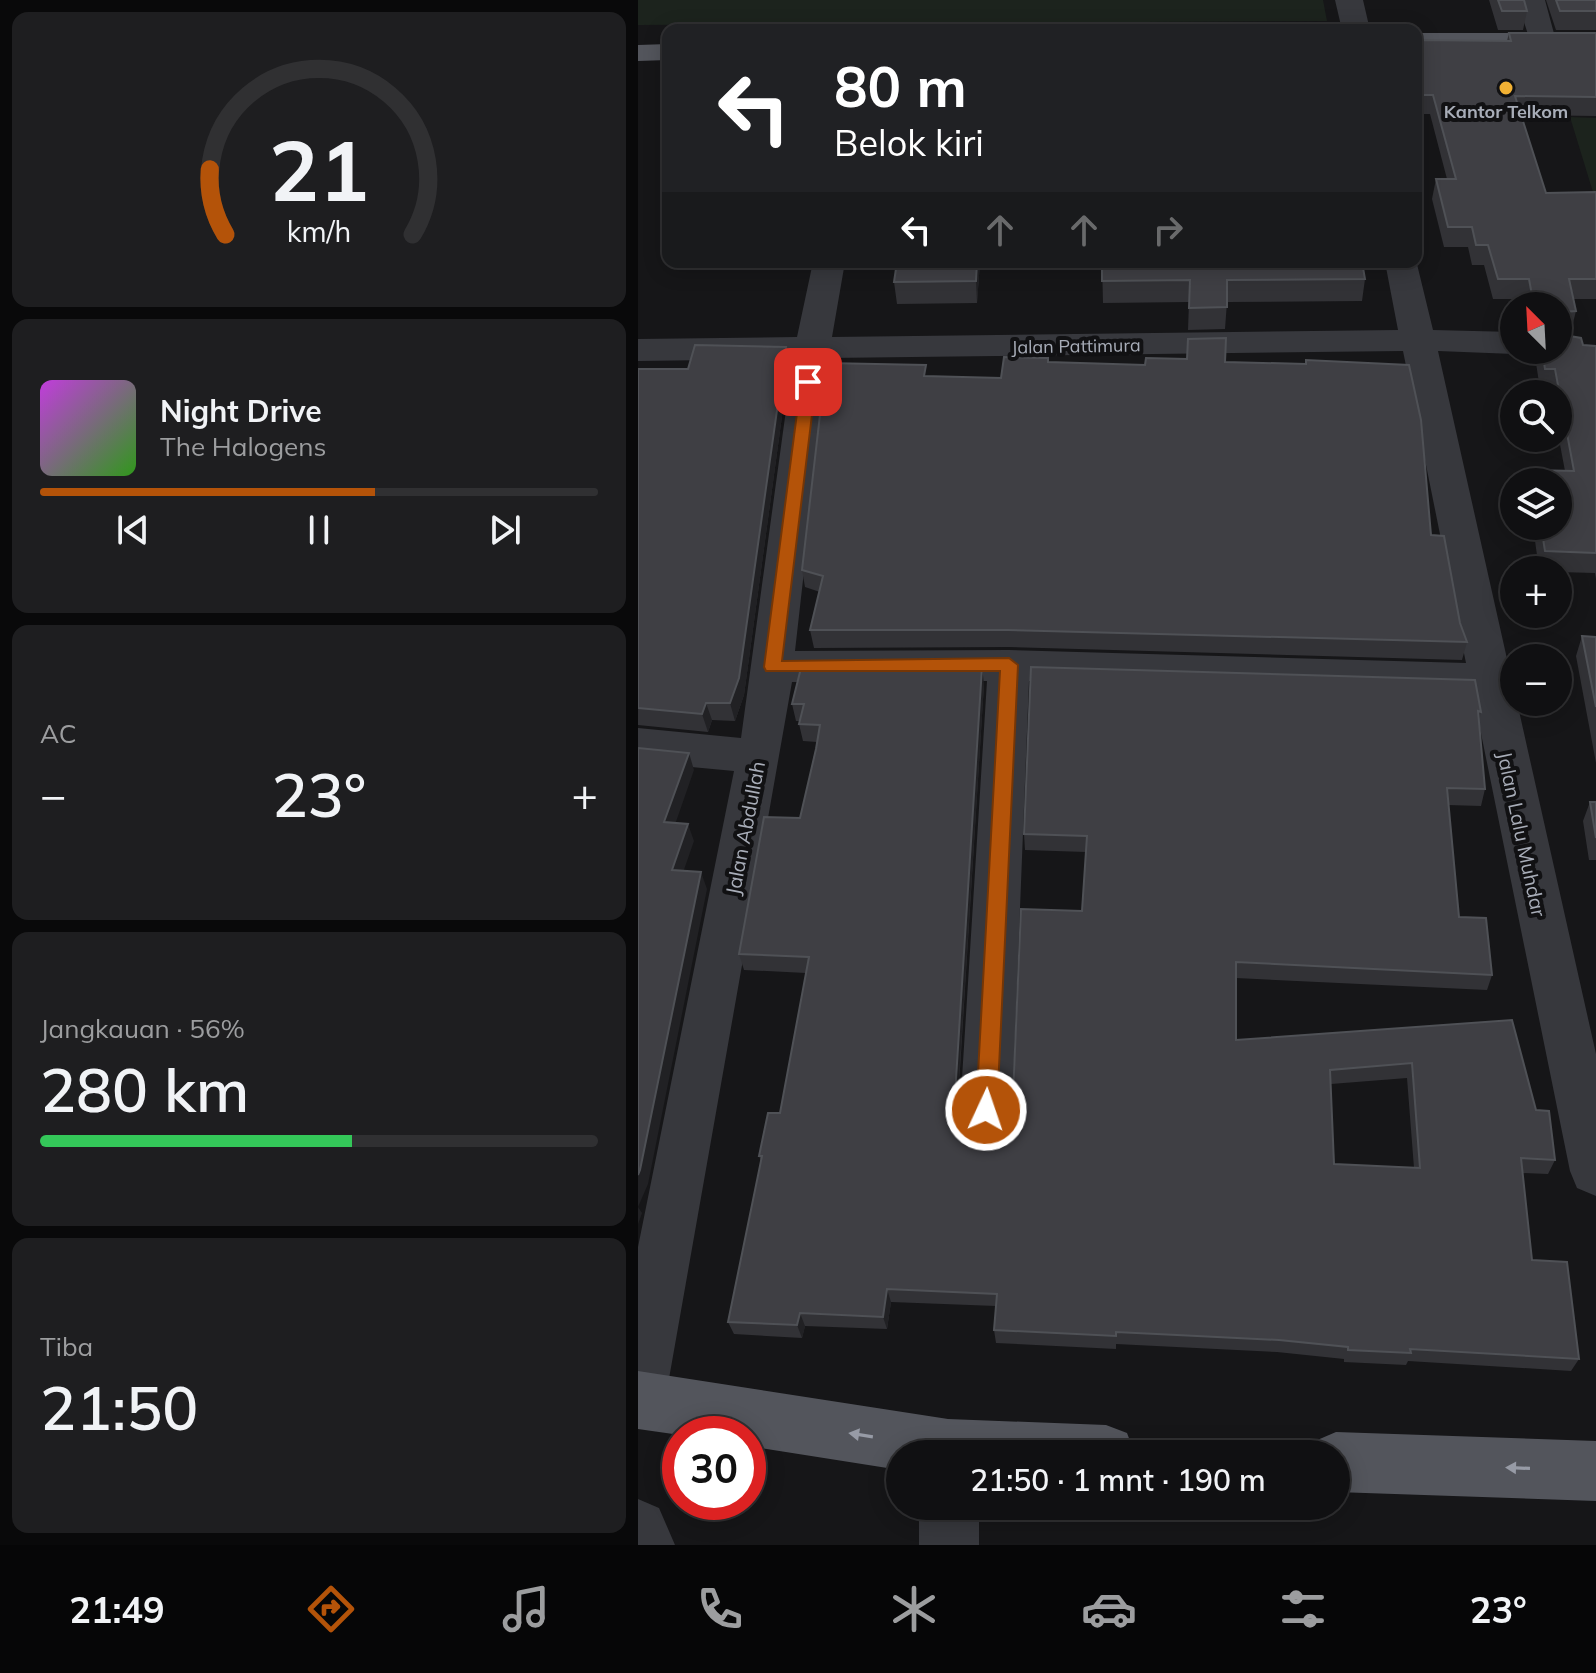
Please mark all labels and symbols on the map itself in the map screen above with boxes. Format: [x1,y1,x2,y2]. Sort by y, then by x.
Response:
marker: Kantor Telkom [1497,79,1515,97]
place label: Kantor Telkom [1444,100,1568,123]
north arrow [1500,292,1572,364]
street label: Jalan Pattimura [1011,333,1141,359]
pin [774,348,842,416]
street label: Jalan Lalu Muhdar [1492,749,1552,920]
street label: Jalan Abdullah [720,759,770,897]
position arrow [944,1068,1028,1152]
speed limit sign: 30 [662,1416,766,1520]
one-way arrow [848,1428,873,1441]
one-way arrow [1505,1462,1530,1475]

